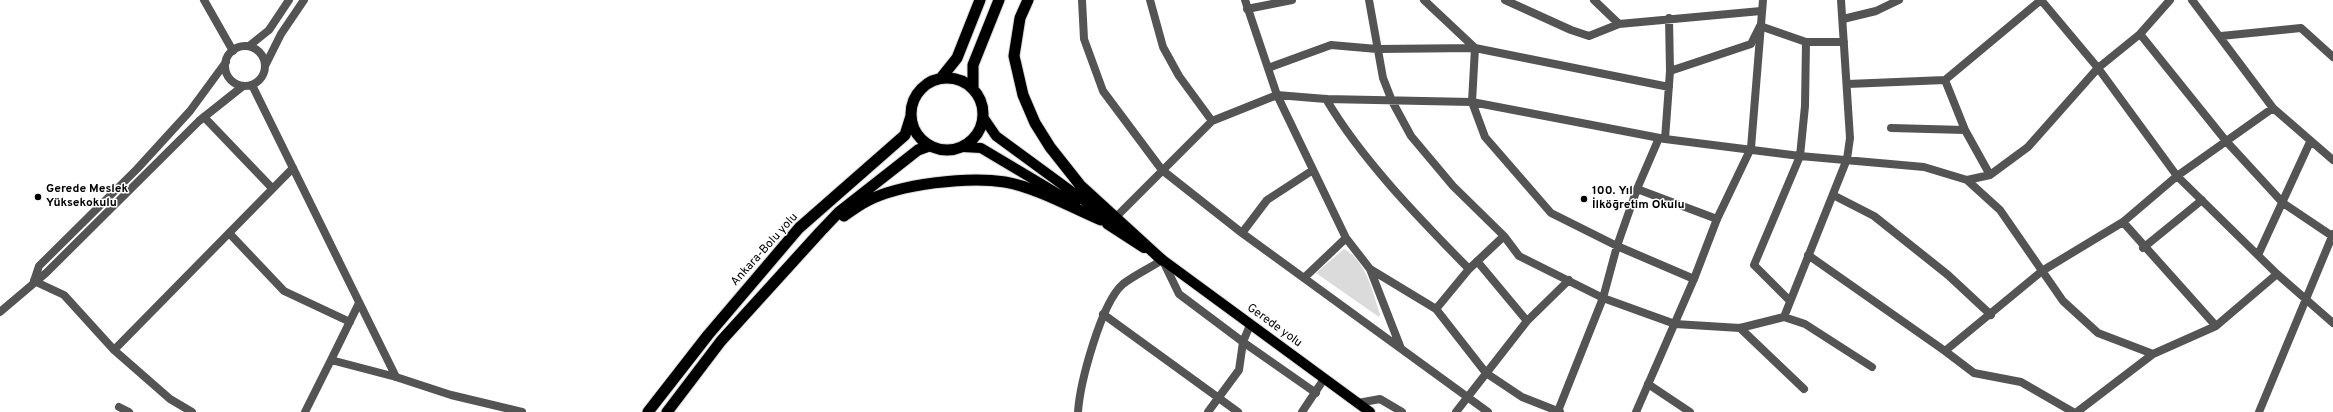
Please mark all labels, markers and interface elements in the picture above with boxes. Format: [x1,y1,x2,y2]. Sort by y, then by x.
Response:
place label: Gerede Meslek Yüksekokulu [46,183,128,211]
place label: 100. Yıl İlköğretim Okulu [1592,185,1685,213]
marker: Gerede Meslek Yüksekokulu [33,192,43,202]
marker: 100. Yıl İlköğretim Okulu [1579,194,1589,204]
street label: Ankara-Bolu yolu [728,211,802,289]
street label: Gerede yolu [1244,301,1304,351]

